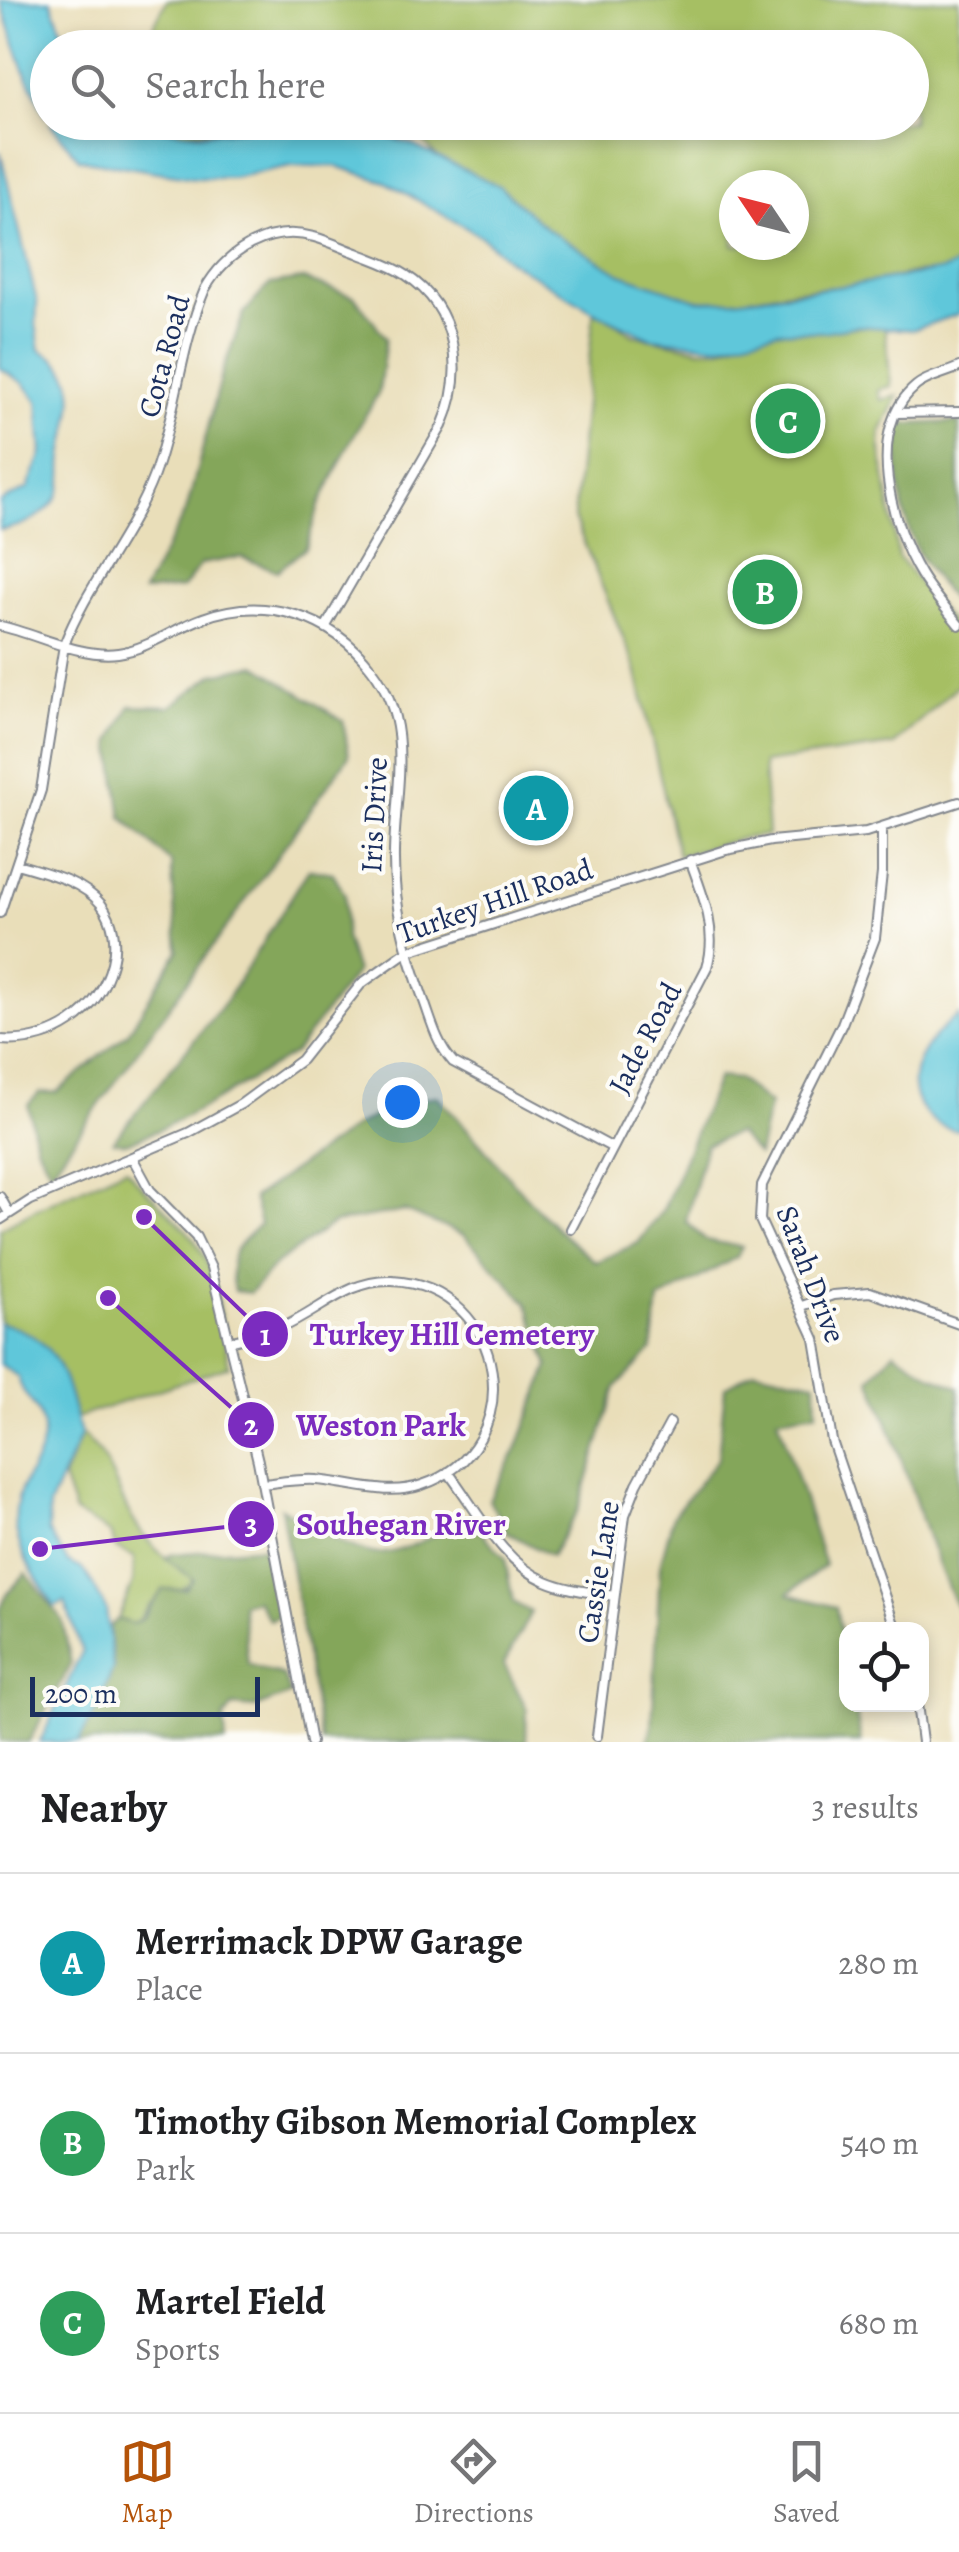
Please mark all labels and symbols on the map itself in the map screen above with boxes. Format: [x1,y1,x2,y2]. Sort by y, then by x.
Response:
north arrow [719,170,809,260]
street label: Cota Road [128,289,200,422]
pin: C [756,384,820,458]
pin: B [732,554,798,630]
street label: Iris Drive [351,756,397,874]
pin: A [504,770,568,846]
street label: Turkey Hill Road [392,849,599,953]
street label: Jade Road [599,974,691,1101]
your location [377,1077,428,1128]
street label: Sarah Drive [767,1200,855,1348]
callout: Turkey Hill Cemetery [240,1303,614,1365]
text: Turkey Hill Cemetery [310,1312,595,1356]
text: 1 [260,1315,271,1355]
callout: Weston Park [226,1394,486,1456]
text: Weston Park [295,1403,466,1447]
text: 2 [244,1405,259,1445]
callout: Souhegan River [226,1493,526,1555]
street label: Cassie Lane [567,1498,629,1646]
text: Souhegan River [296,1502,506,1546]
text: 3 [245,1504,257,1544]
scale bar [30,1672,260,1716]

